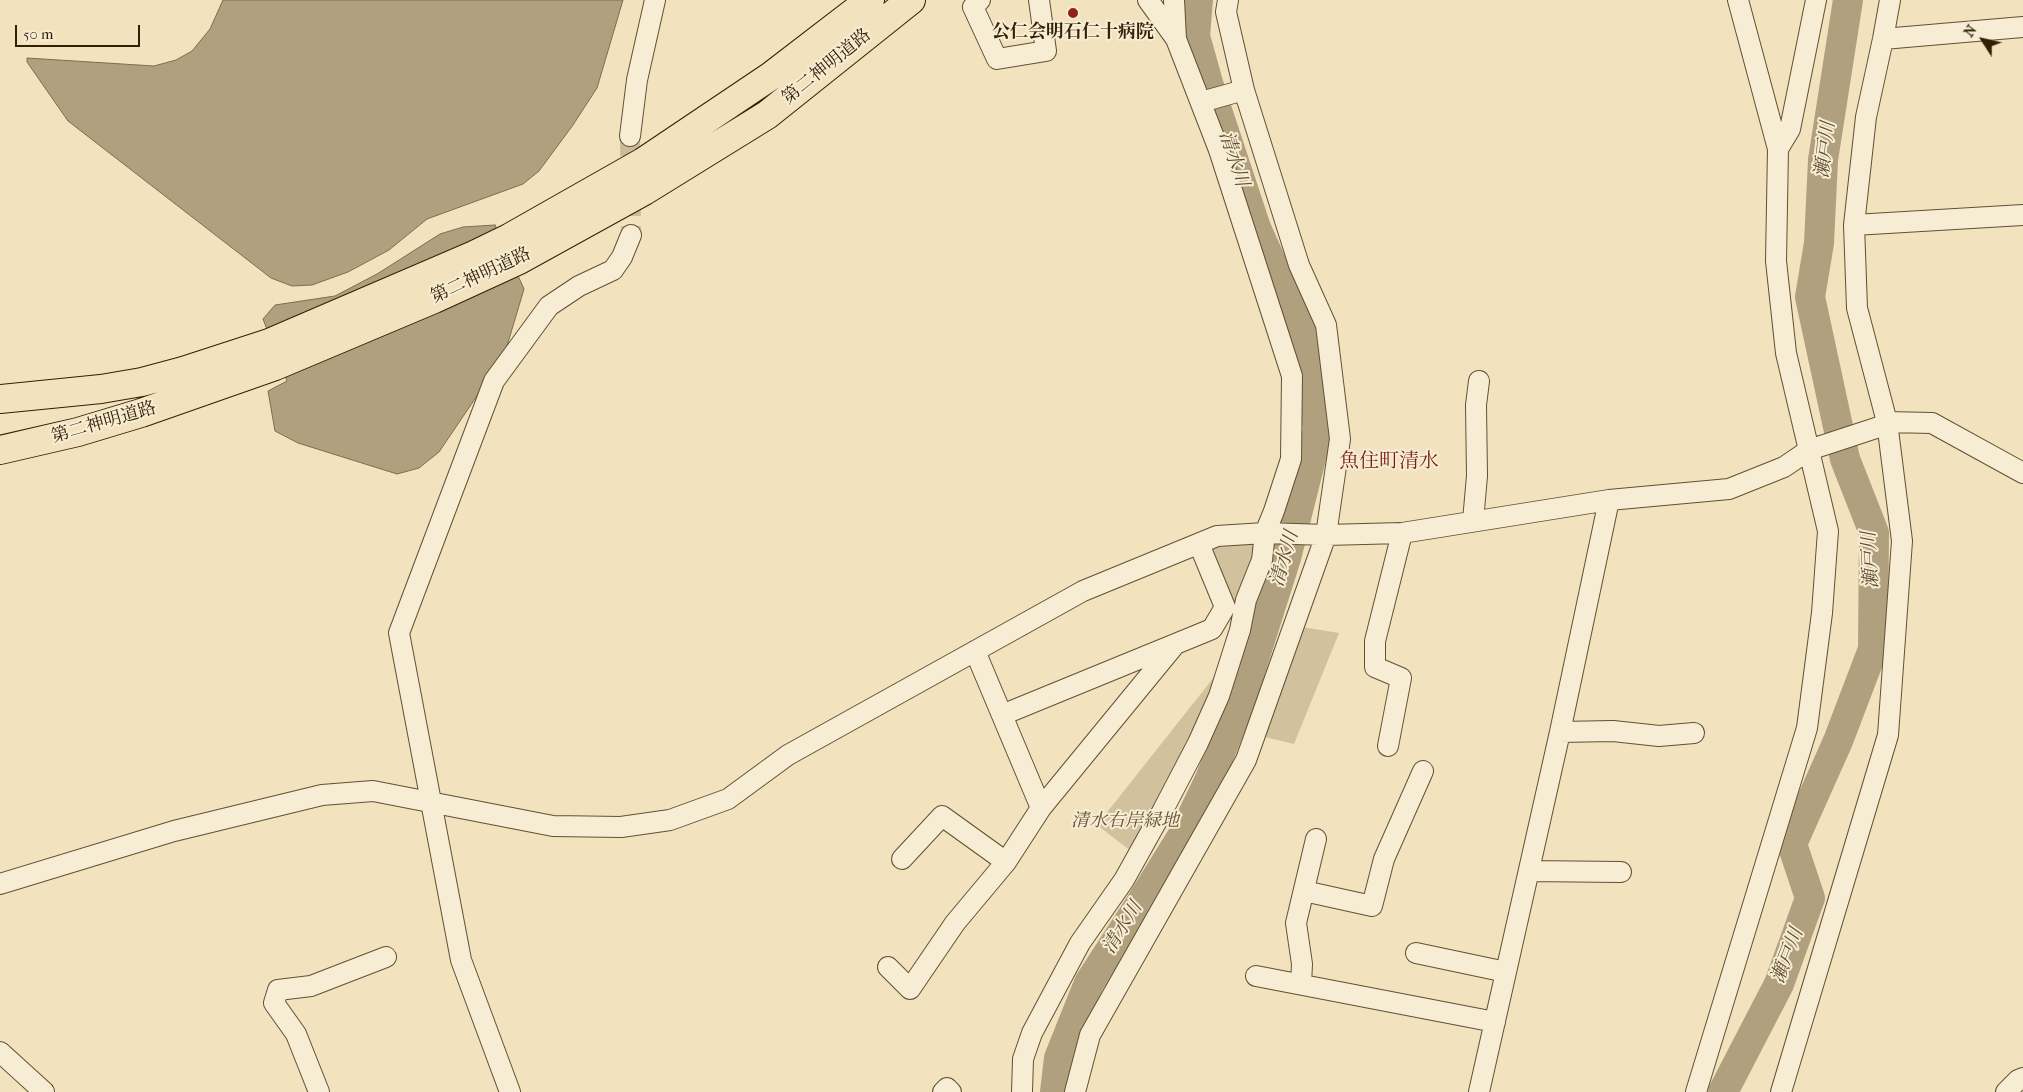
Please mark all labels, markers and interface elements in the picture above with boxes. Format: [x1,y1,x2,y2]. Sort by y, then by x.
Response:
marker: 公仁会明石仁十病院 [1066,6,1080,20]
scale bar [18,15,142,47]
north arrow [1958,15,2008,65]
place label: 公仁会明石仁十病院 [992,22,1154,44]
text: N [1960,22,1980,40]
text: 50 m [23,25,53,43]
street label: 第二神明道路 [778,25,876,109]
water label: 瀬戸川 [1811,120,1841,180]
water label: 清水川 [1213,128,1253,190]
street label: 第二神明道路 [427,243,535,309]
street label: 第二神明道路 [49,398,159,448]
district label: 魚住町清水 [1339,450,1439,474]
water label: 清水川 [1266,528,1304,590]
water label: 瀬戸川 [1858,531,1884,589]
park label: 清水右岸緑地 [1071,811,1179,833]
water label: 清水川 [1098,898,1148,958]
water label: 瀬戸川 [1767,925,1809,987]

